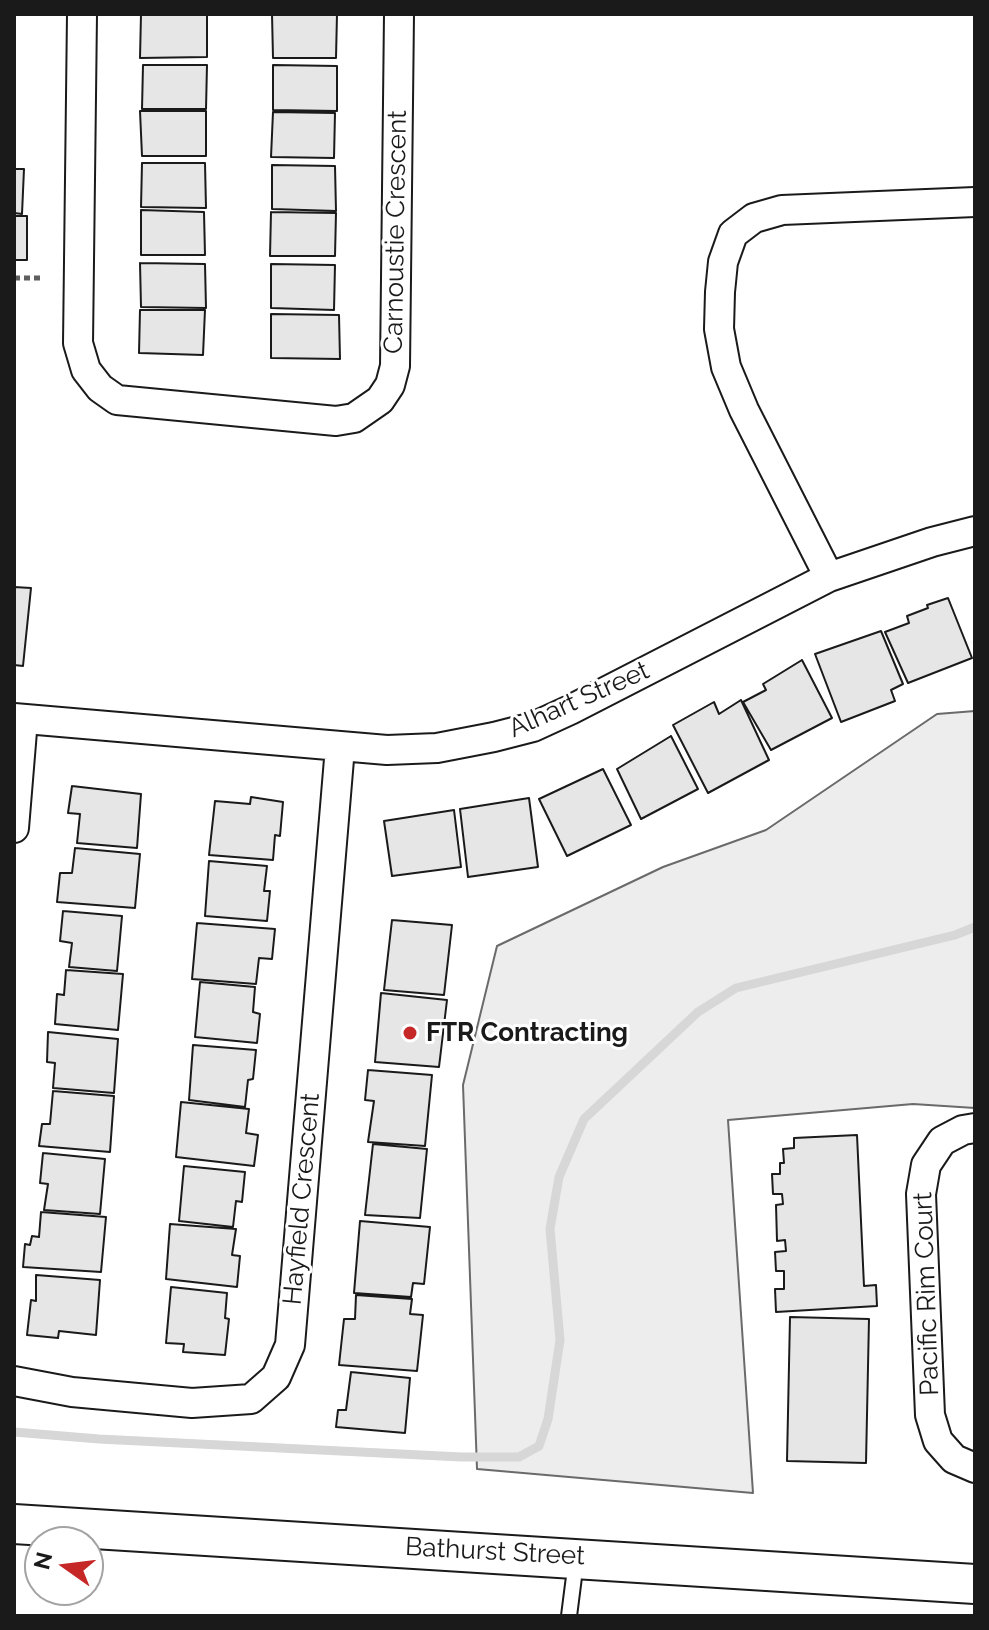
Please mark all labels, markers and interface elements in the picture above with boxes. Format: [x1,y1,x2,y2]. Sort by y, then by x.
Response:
street label: Carnoustie Crescent [378,110,414,354]
street label: Alhart Street [504,655,654,745]
place label: FTR Contracting [426,1017,628,1049]
marker: FTR Contracting [401,1024,419,1042]
street label: Hayfield Crescent [277,1092,327,1306]
street label: Pacific Rim Court [908,1192,946,1396]
north arrow [24,1526,104,1606]
street label: Bathurst Street [404,1532,586,1572]
text: N [28,1549,57,1572]

